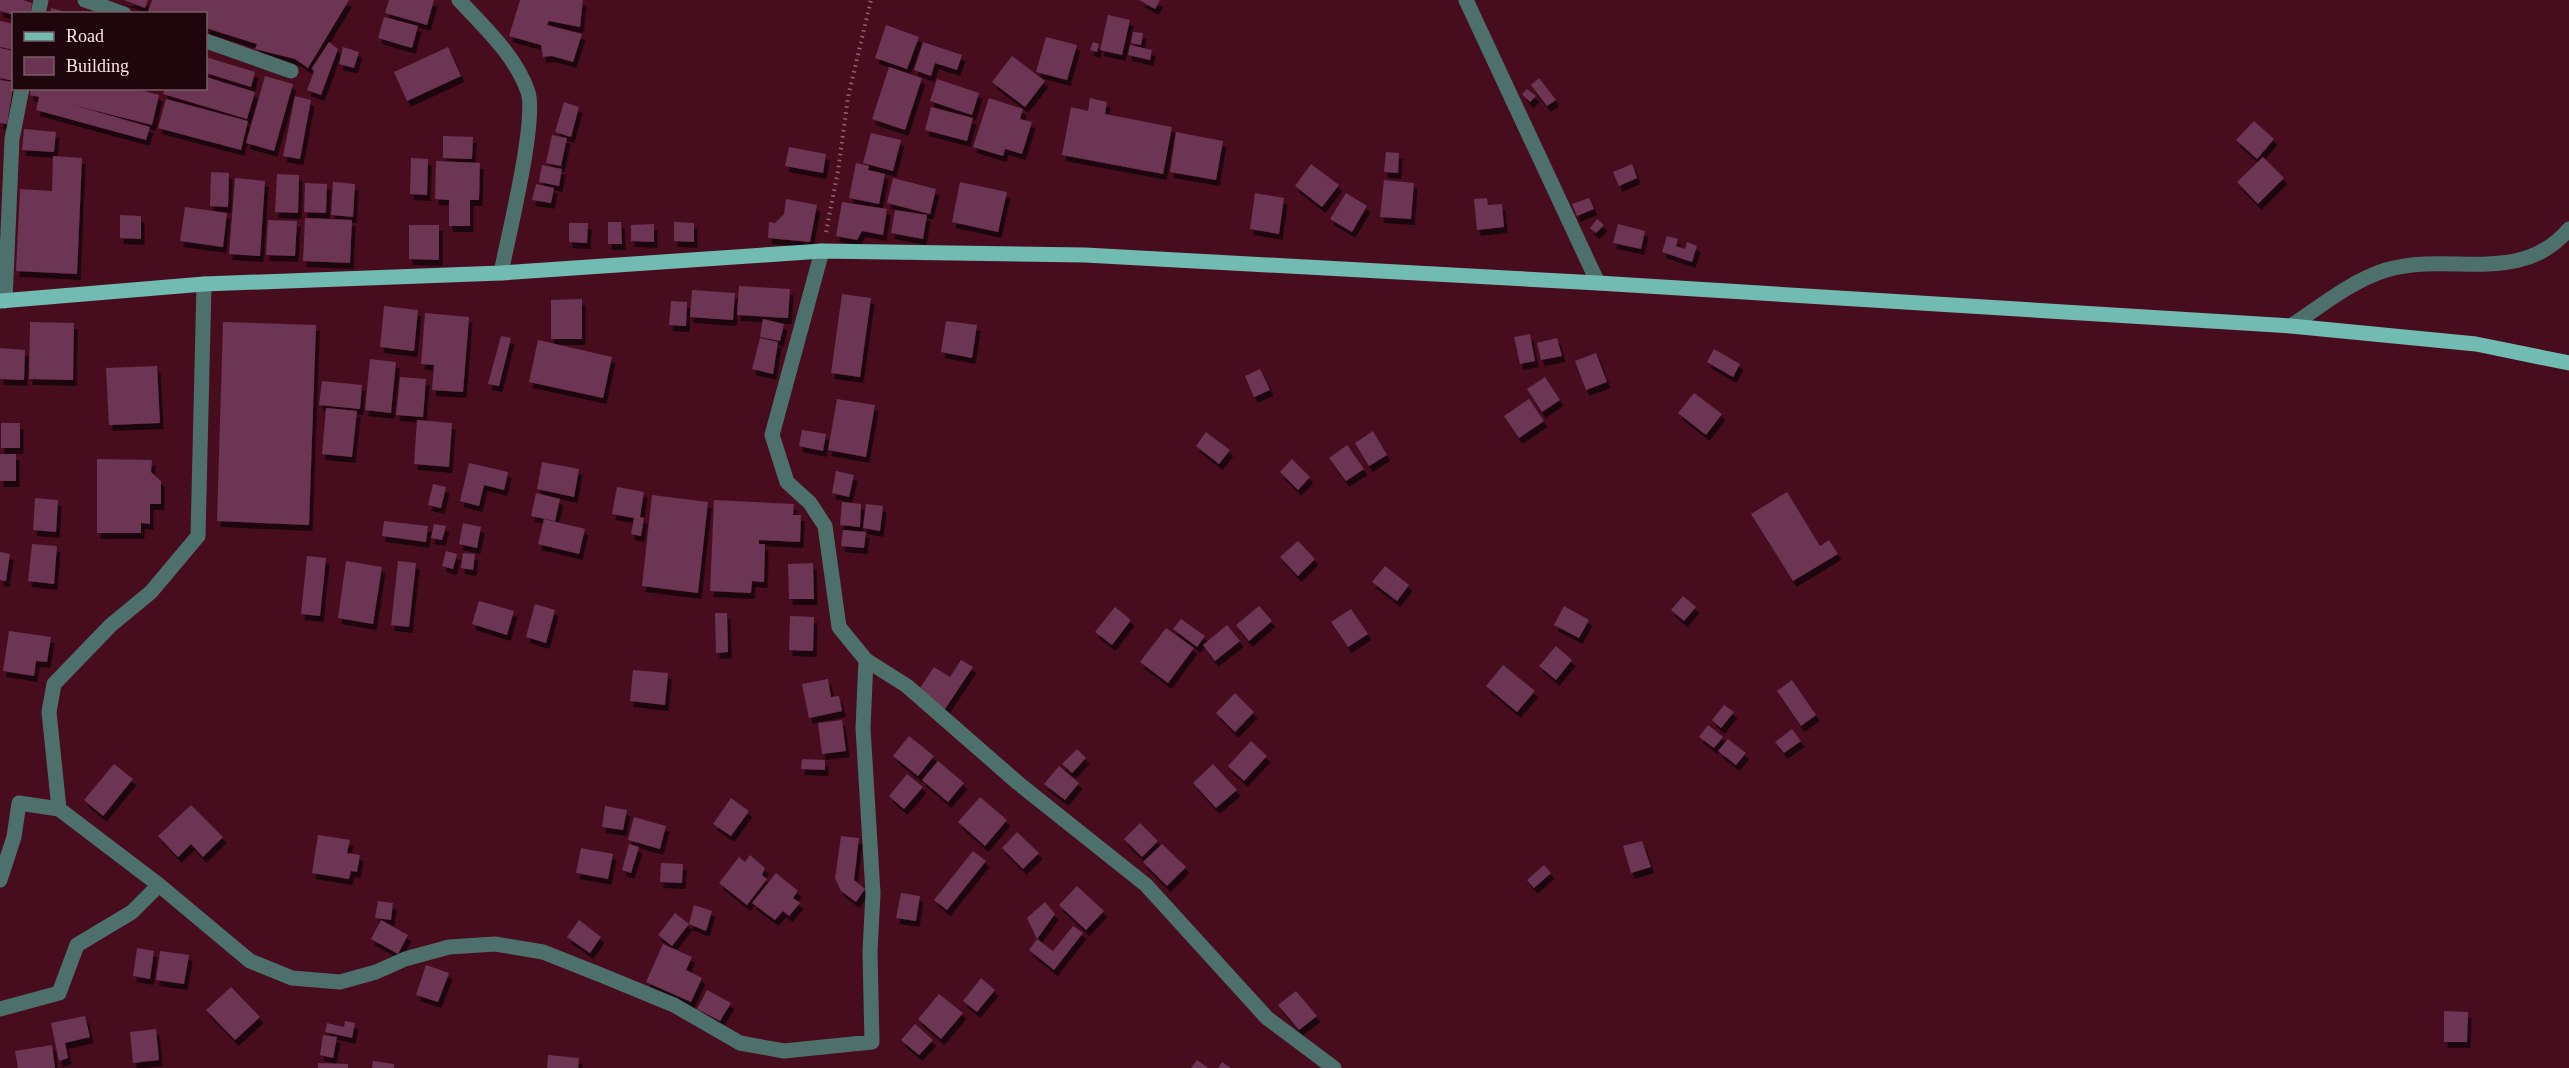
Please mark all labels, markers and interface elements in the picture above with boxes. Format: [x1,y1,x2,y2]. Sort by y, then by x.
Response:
legend [12,12,207,90]
text: Road [66,26,104,46]
text: Building [66,56,129,76]

